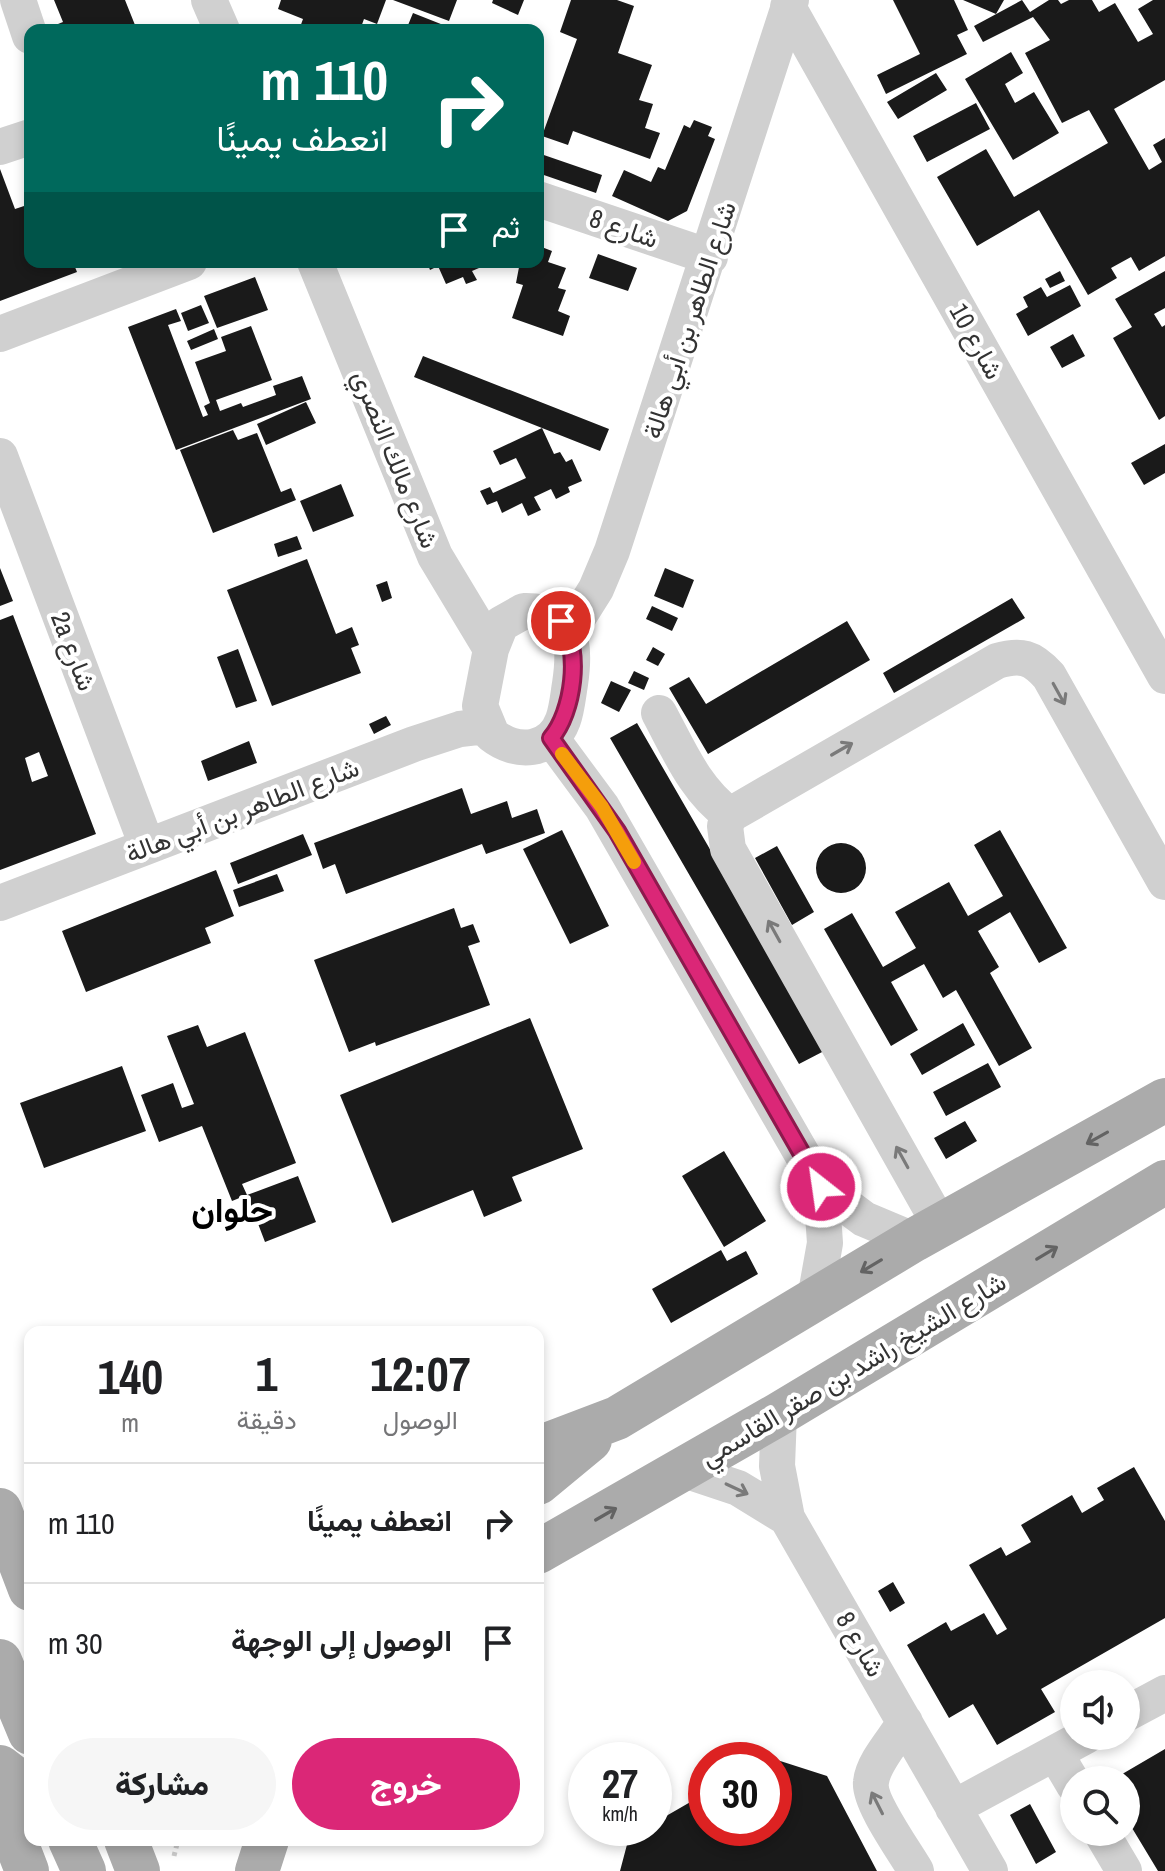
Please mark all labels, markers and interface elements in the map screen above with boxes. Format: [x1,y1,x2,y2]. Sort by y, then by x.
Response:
text: 110 m [260,42,388,117]
icon: right [416,56,520,160]
text: انعطف يمينًا [216,114,388,162]
street label: شارع الطاهر بن أبي هالة [634,197,748,444]
street label: شارع 8 [585,200,663,257]
text: ثم [492,207,520,247]
icon: arrive [432,208,476,252]
street label: شارع 10 [941,297,1012,386]
street label: شارع مالك النصري [341,365,448,555]
pin [527,587,595,655]
icon: arrive [539,599,583,643]
street label: 2a شارع [42,606,105,696]
one-way arrow [1051,682,1067,705]
one-way arrow [829,741,853,756]
street label: شارع الطاهر بن أبي هالة [120,749,365,874]
one-way arrow [766,920,782,943]
one-way arrow [1086,1130,1109,1146]
position arrow [779,1145,863,1229]
one-way arrow [894,1146,910,1169]
district label: حلوان [191,1187,273,1233]
one-way arrow [1035,1245,1058,1261]
one-way arrow [860,1258,882,1274]
street label: شارع الشيخ راشد بن صقر القاسمي [694,1264,1014,1478]
text: 1 [256,1341,277,1406]
text: 12:07 [370,1341,471,1406]
text: 140 [97,1344,163,1409]
text: دقيقة [236,1402,297,1437]
text: الوصول [383,1402,458,1437]
text: m [121,1405,139,1440]
one-way arrow [725,1482,749,1497]
text: انعطف يمينًا [307,1500,452,1540]
icon: right [476,1501,520,1545]
text: 110 m [48,1503,115,1543]
one-way arrow [594,1506,617,1522]
street label: شارع 8 [827,1605,894,1684]
text: الوصول إلى الوجهة [231,1620,452,1660]
icon: arrive [476,1621,520,1665]
text: 30 m [48,1623,103,1663]
map controls [1060,1670,1140,1846]
button: sound [1060,1670,1140,1750]
button: مشاركة [48,1738,276,1830]
button: خروج [292,1738,520,1830]
speed limit sign: 30 [688,1742,792,1846]
text: 27 [602,1757,638,1810]
button: search [1060,1766,1140,1846]
one-way arrow [869,1792,885,1816]
text: km/h [602,1800,638,1827]

